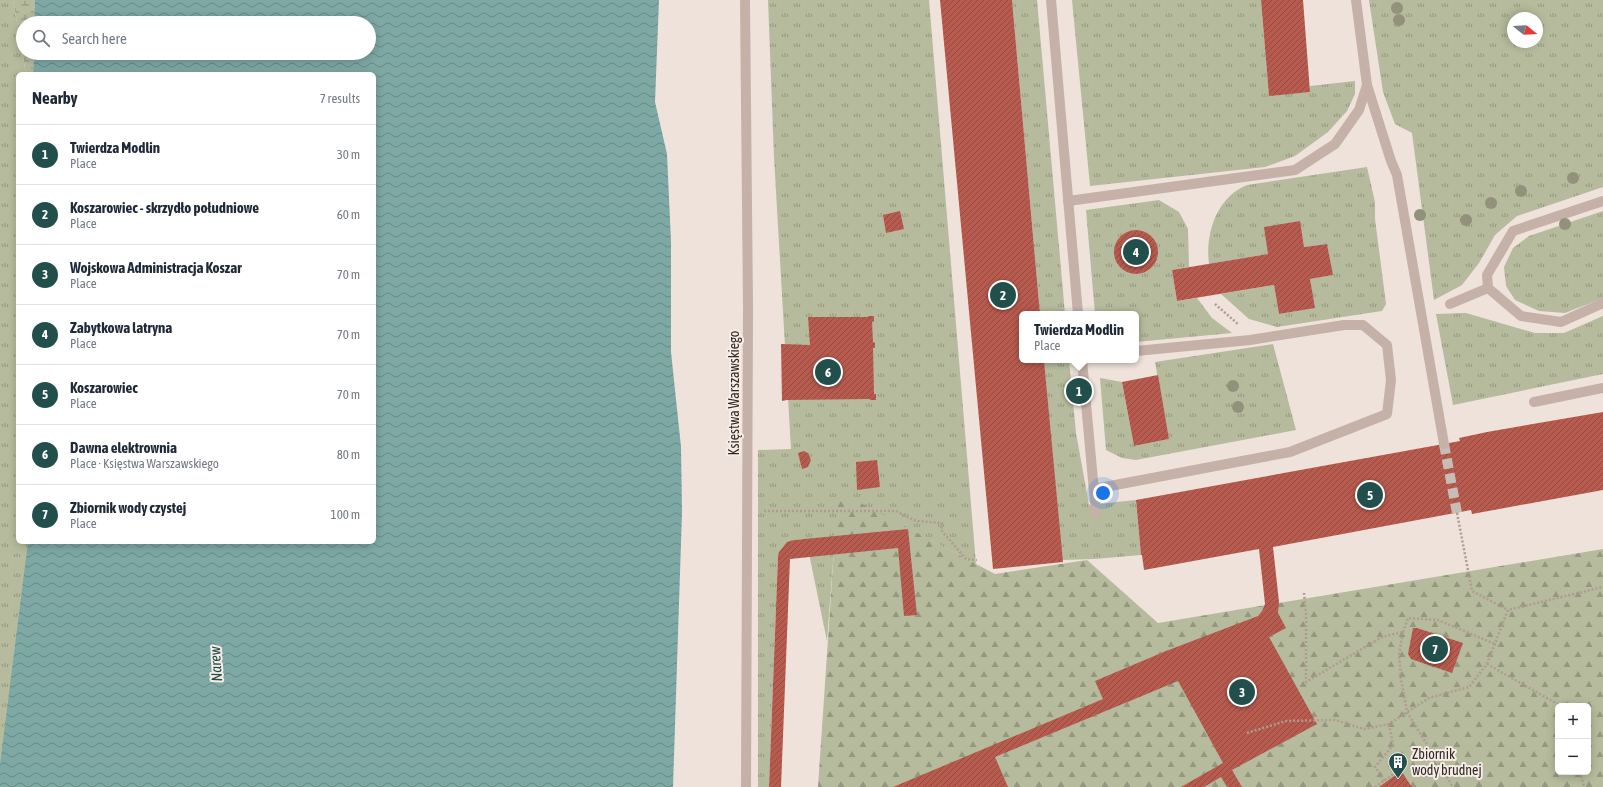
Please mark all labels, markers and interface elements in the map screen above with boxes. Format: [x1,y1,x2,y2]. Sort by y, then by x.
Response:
north arrow [1507,12,1543,48]
search box [16,16,376,60]
icon: search [30,27,52,49]
text: Search here [62,30,127,47]
text: Nearby [32,88,78,108]
text: 7 results [320,91,360,106]
text: Twierdza Modlin [70,139,160,156]
text: 1 [42,147,48,162]
text: 30 m [337,147,360,162]
text: Place [70,156,97,171]
text: Koszarowiec - skrzydło południowe [70,199,259,216]
text: 2 [42,207,48,222]
text: 60 m [337,207,360,222]
text: Place [70,216,97,231]
pin: 4 [1123,237,1149,267]
text: Wojskowa Administracja Koszar [70,259,242,276]
text: 3 [42,267,48,282]
text: 70 m [337,267,360,282]
text: Place [70,276,97,291]
pin: 2 [990,280,1016,310]
popup [1019,311,1139,363]
text: Zabytkowa latryna [70,319,172,336]
text: Twierdza Modlin [1034,321,1124,338]
text: 4 [42,327,48,342]
text: 70 m [337,327,360,342]
street label: Księstwa Warszawskiego [726,331,742,455]
text: Place [70,336,97,351]
text: Place [1034,338,1061,353]
pin: 6 [815,357,841,387]
pin: 1 [1066,376,1092,406]
text: Koszarowiec [70,379,138,396]
text: 5 [42,387,48,402]
text: 70 m [337,387,360,402]
text: Place [70,396,97,411]
text: Dawna elektrownia [70,439,177,456]
text: 6 [42,447,48,462]
text: 80 m [337,447,360,462]
text: Place · Księstwa Warszawskiego [70,456,219,471]
pin: 5 [1357,480,1383,510]
your location [1093,483,1113,503]
text: Zbiornik wody czystej [70,499,186,516]
text: 7 [42,507,48,522]
text: 100 m [331,507,360,522]
text: Place [70,516,97,531]
pin: 7 [1422,634,1448,664]
water label: Narew [206,645,225,682]
pin: 3 [1229,677,1255,707]
map controls [1555,703,1591,775]
button: + [1555,703,1591,739]
button: − [1555,739,1591,775]
place label: Zbiornik wody brudnej [1412,746,1482,778]
building icon: Zbiornik wody brudnej [1387,751,1409,779]

